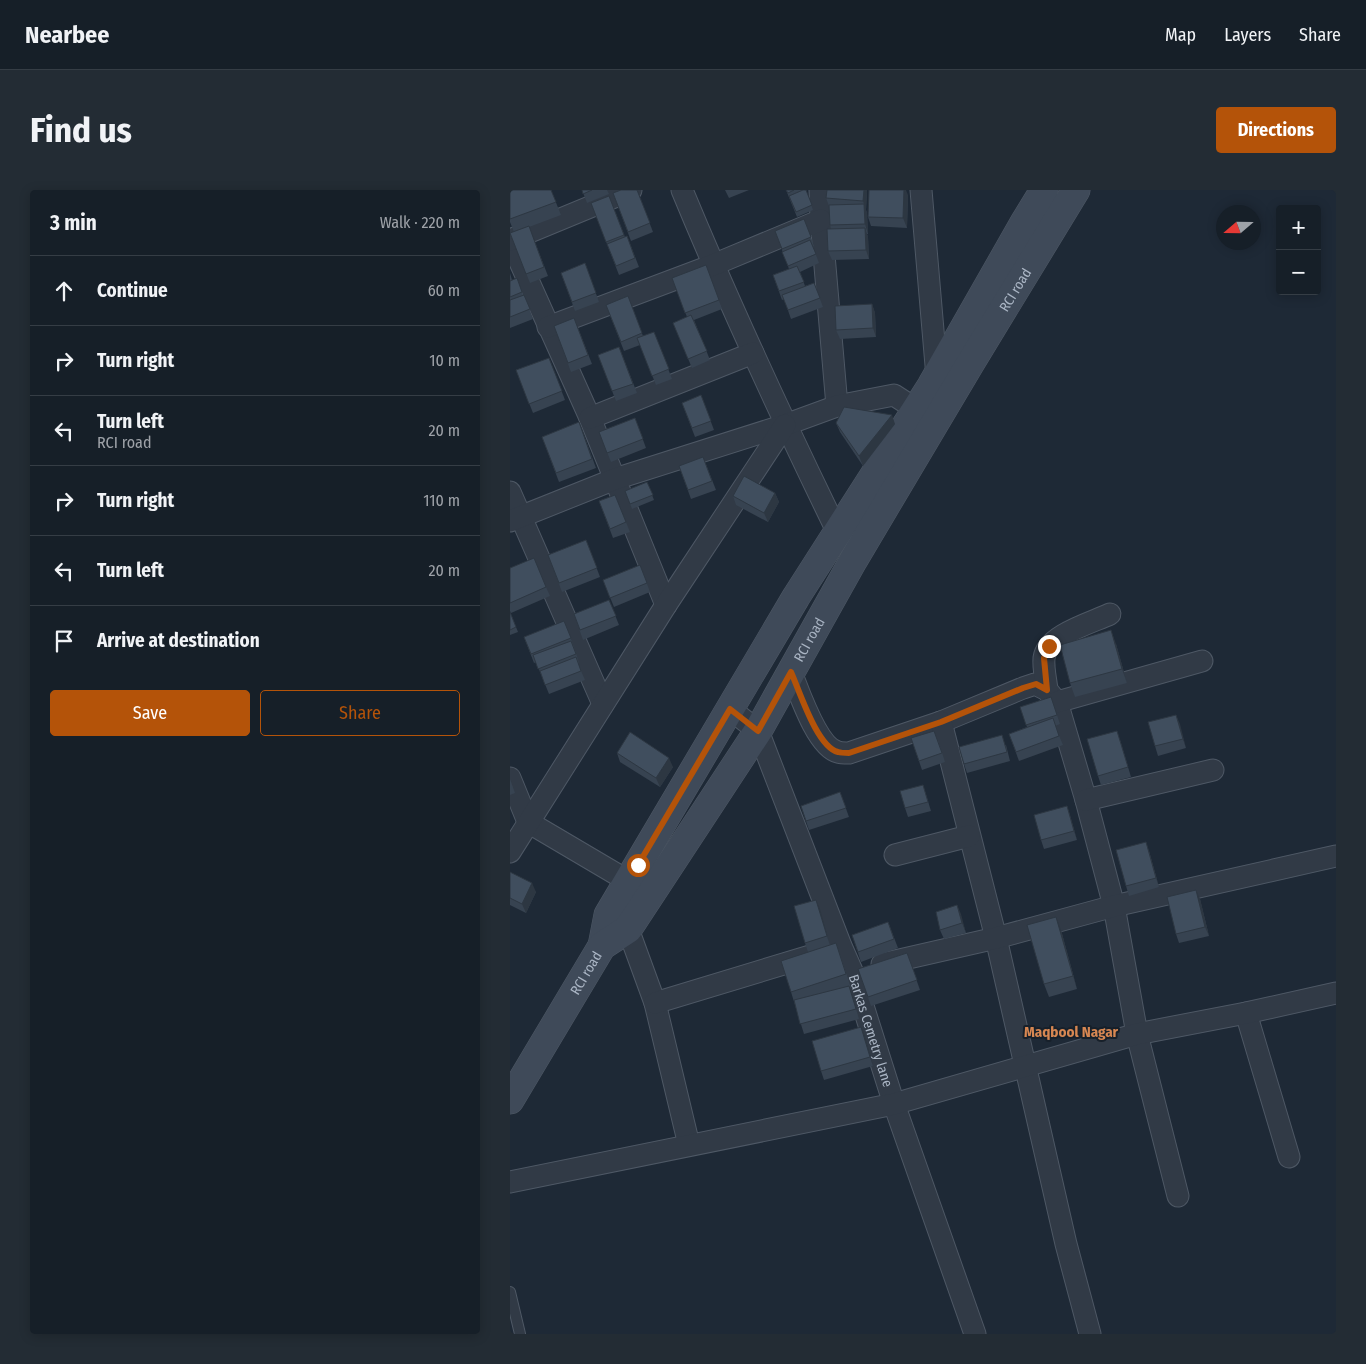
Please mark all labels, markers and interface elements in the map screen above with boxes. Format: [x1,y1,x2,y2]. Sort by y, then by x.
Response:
text: Nearbee [25,21,109,49]
text: Map [1165,24,1196,46]
text: Layers [1224,24,1271,46]
text: Share [1299,24,1341,46]
button: Directions [1216,107,1336,153]
text: Find us [30,109,132,151]
north arrow [1216,205,1261,250]
map controls [1276,205,1321,295]
button: + [1276,205,1321,250]
text: 3 min [50,210,97,236]
text: Walk · 220 m [380,213,460,232]
button: − [1276,250,1321,295]
street label: RCI road [996,265,1035,315]
icon: ahead [50,277,78,305]
text: Continue [97,279,168,302]
text: 60 m [428,281,460,300]
icon: right [50,347,78,375]
text: Turn right [97,349,174,372]
text: 10 m [429,351,460,370]
text: Turn left [97,410,164,433]
icon: left [50,417,78,445]
text: 20 m [429,421,460,440]
text: RCI road [97,433,151,452]
icon: right [50,487,78,515]
text: Turn right [97,489,174,512]
text: 110 m [423,491,460,510]
icon: left [50,557,78,585]
text: Turn left [97,559,164,582]
text: 20 m [429,561,460,580]
street label: RCI road [790,615,829,665]
icon: arrive [50,627,78,655]
text: Arrive at destination [97,629,260,652]
route end [1038,635,1061,658]
button: Save [50,690,250,736]
button: Share [260,690,460,736]
route start [627,854,650,877]
street label: RCI road [567,948,606,998]
street label: Barkas Cemetry lane [845,972,896,1089]
district label: Maqbool Nagar [1024,1023,1119,1041]

